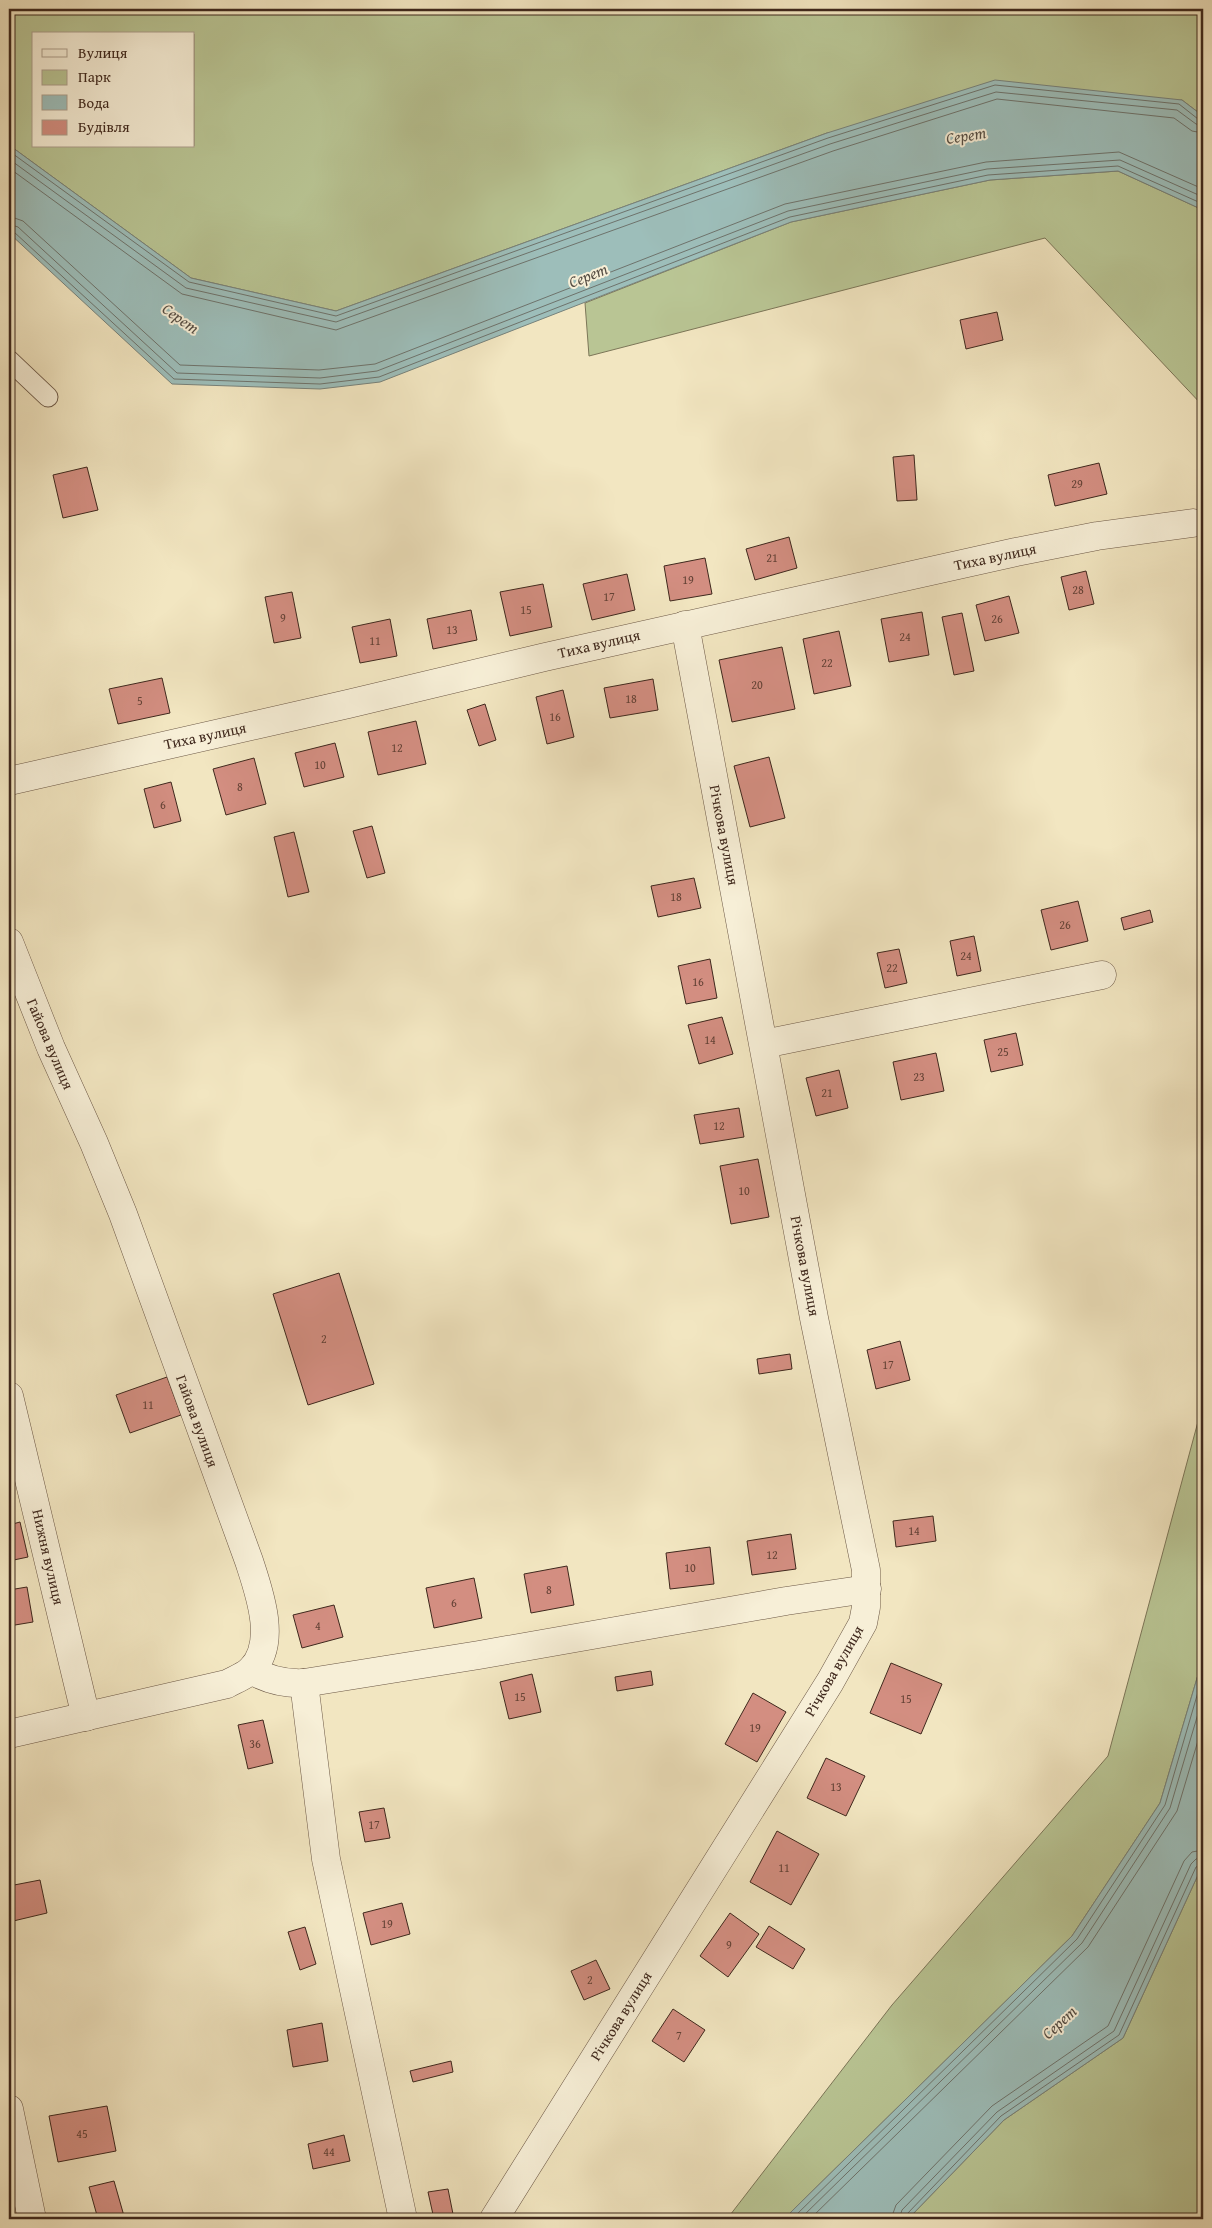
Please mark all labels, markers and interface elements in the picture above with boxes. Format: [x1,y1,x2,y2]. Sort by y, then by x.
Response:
legend [32,32,195,148]
text: Вулиця [78,42,128,63]
text: Парк [78,66,111,87]
text: Вода [78,92,110,113]
text: Будівля [78,116,130,137]
water label: Серет [944,120,988,150]
water label: Серет [565,256,611,294]
water label: Серет [158,297,205,340]
house number: 29 [1071,475,1083,492]
street label: Тиха вулиця [952,537,1038,575]
house number: 21 [766,549,778,566]
house number: 19 [682,571,694,588]
house number: 28 [1072,581,1084,598]
house number: 17 [603,588,615,605]
house number: 15 [520,601,532,618]
house number: 9 [280,609,286,626]
house number: 26 [991,610,1003,627]
house number: 13 [446,621,458,638]
street label: Тиха вулиця [556,624,642,663]
house number: 24 [899,628,911,645]
house number: 11 [369,632,381,649]
house number: 22 [821,654,833,671]
house number: 20 [751,676,763,693]
house number: 18 [625,690,637,707]
house number: 5 [137,692,143,709]
house number: 16 [549,708,561,725]
street label: Тиха вулиця [162,716,248,754]
house number: 12 [391,739,403,756]
house number: 10 [314,756,326,773]
house number: 8 [237,778,243,795]
street label: Річкова вулиця [704,783,745,887]
house number: 6 [160,796,166,813]
house number: 18 [670,888,682,905]
house number: 26 [1059,916,1071,933]
house number: 24 [960,947,972,964]
house number: 22 [886,959,898,976]
house number: 16 [692,973,704,990]
street label: Гайова вулиця [22,995,79,1093]
house number: 14 [704,1031,716,1048]
house number: 25 [997,1043,1009,1060]
house number: 23 [913,1068,925,1085]
house number: 21 [821,1084,833,1101]
house number: 12 [713,1117,725,1134]
house number: 10 [738,1182,750,1199]
street label: Річкова вулиця [785,1214,826,1318]
house number: 2 [321,1330,327,1347]
house number: 17 [882,1356,894,1373]
street label: Гайова вулиця [171,1372,224,1470]
house number: 11 [142,1396,154,1413]
street label: Нижня вулиця [27,1507,70,1607]
house number: 14 [908,1522,920,1539]
house number: 12 [766,1546,778,1563]
house number: 10 [684,1559,696,1576]
house number: 8 [546,1581,552,1598]
house number: 6 [451,1594,457,1611]
house number: 4 [315,1617,321,1634]
street label: Річкова вулиця [799,1621,868,1720]
house number: 15 [514,1688,526,1705]
house number: 15 [900,1690,912,1707]
house number: 19 [749,1719,761,1736]
house number: 36 [249,1735,261,1752]
house number: 13 [830,1778,842,1795]
house number: 17 [368,1816,380,1833]
house number: 11 [778,1859,790,1876]
house number: 19 [381,1915,393,1932]
house number: 9 [726,1936,732,1953]
street label: Річкова вулиця [585,1967,657,2064]
house number: 2 [587,1971,593,1988]
water label: Серет [1036,1999,1082,2045]
house number: 7 [676,2027,682,2044]
house number: 45 [76,2125,88,2142]
house number: 44 [323,2143,335,2160]

